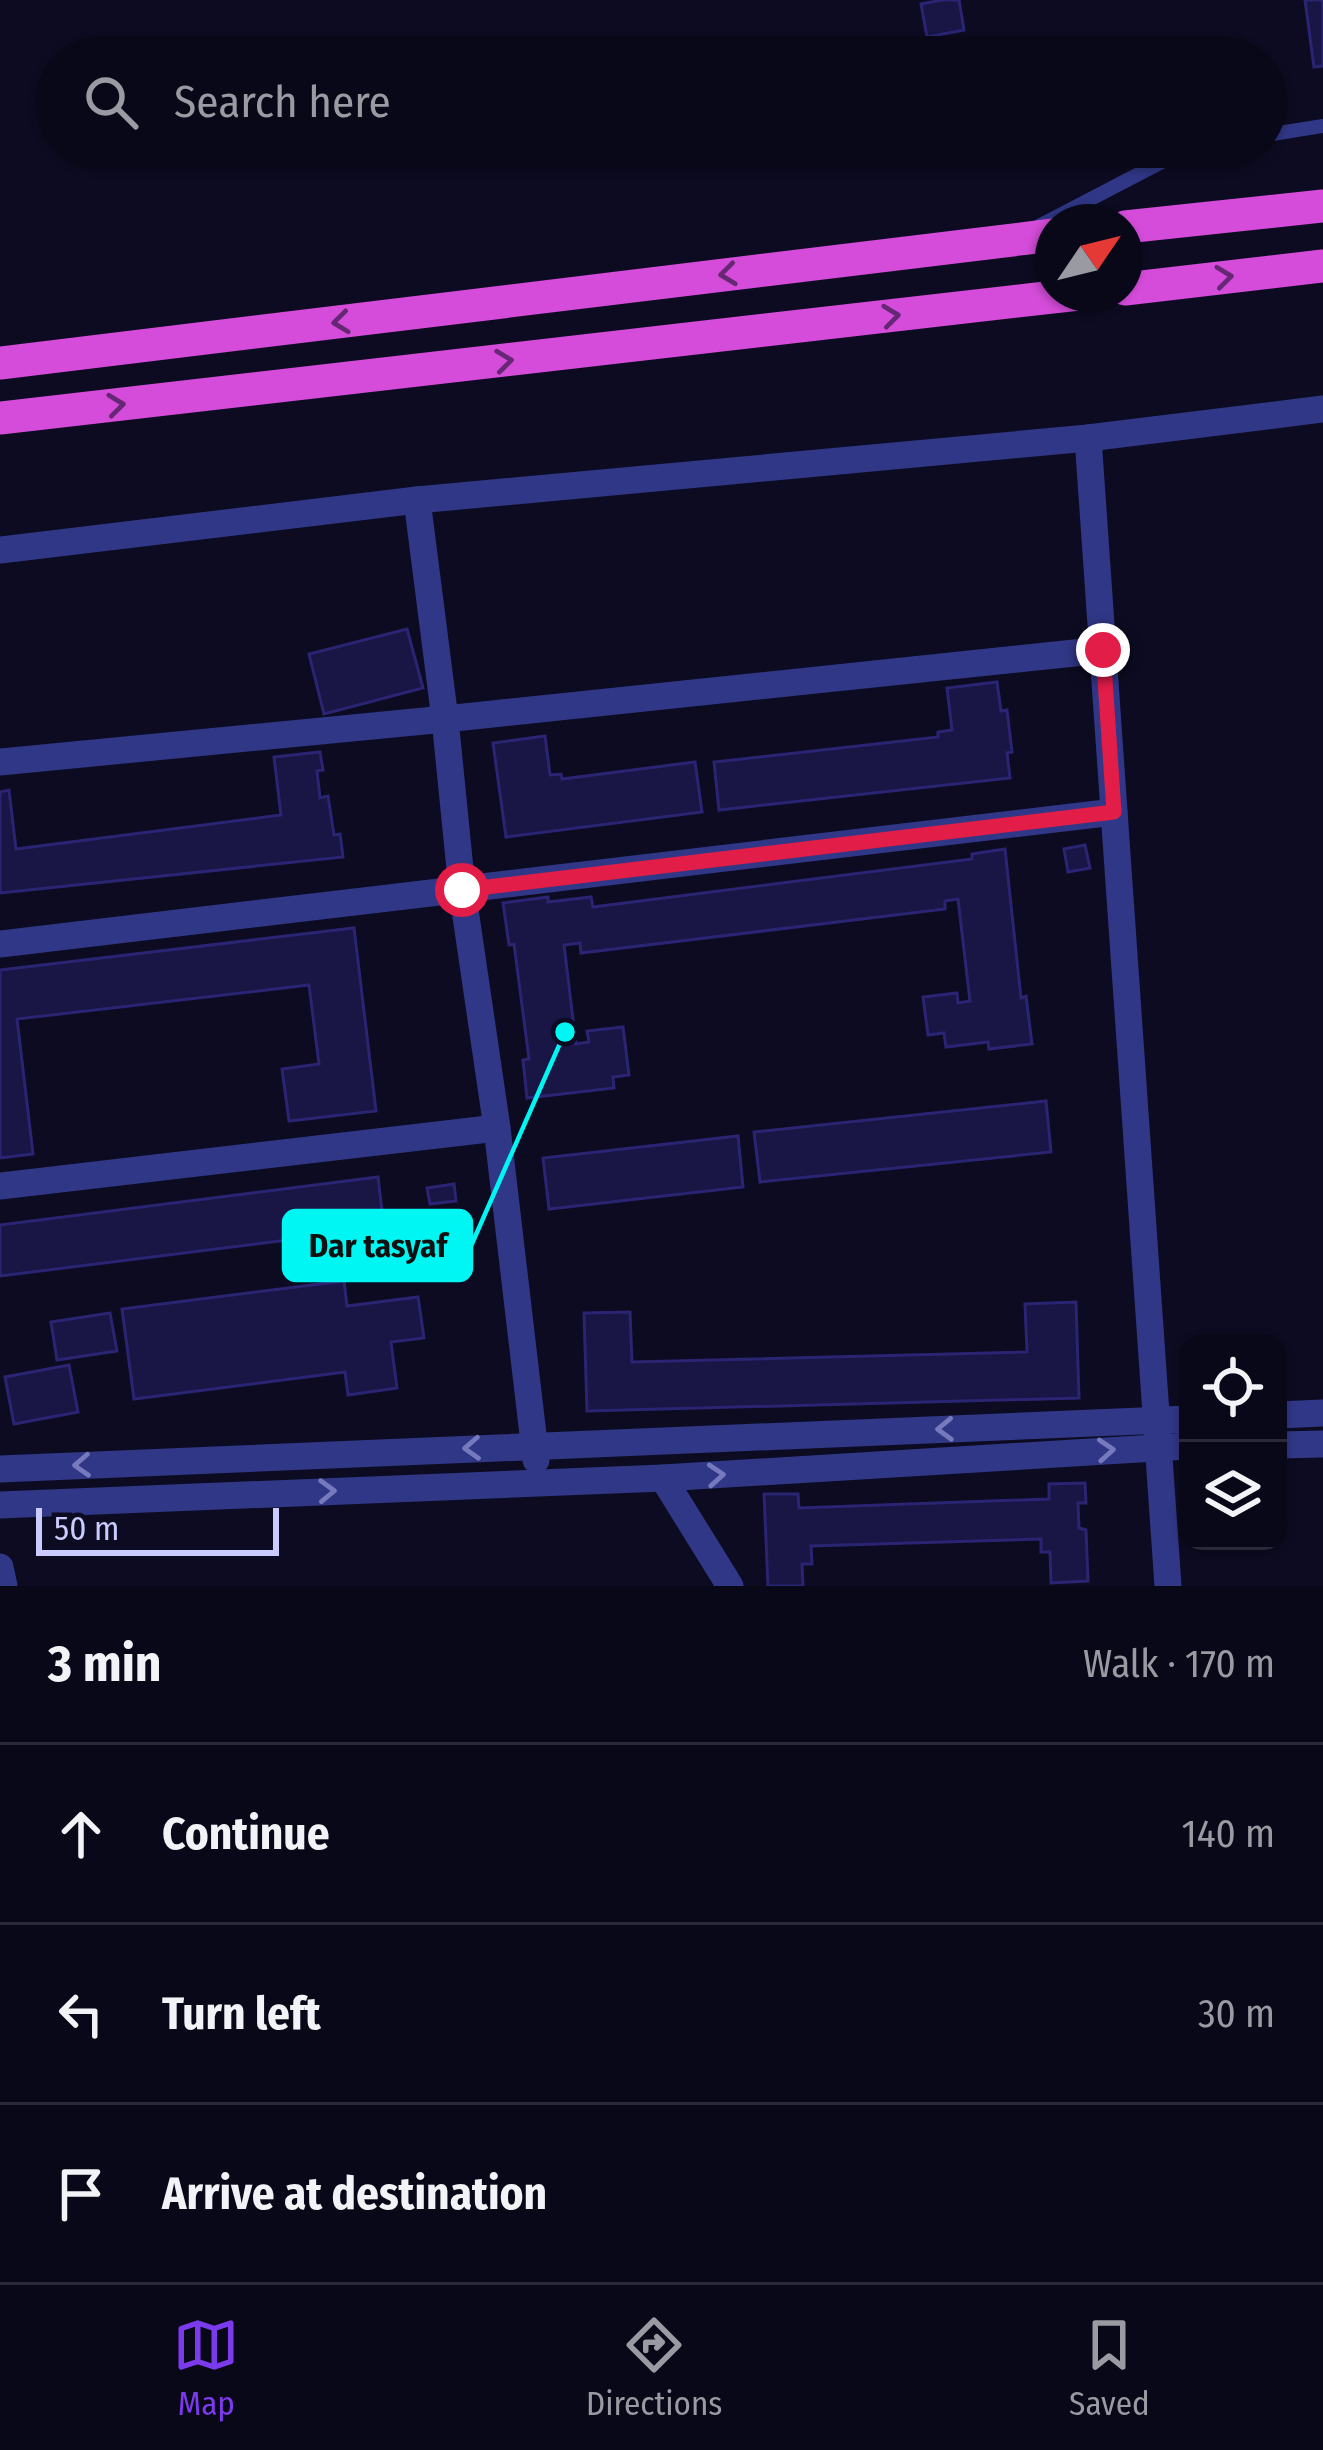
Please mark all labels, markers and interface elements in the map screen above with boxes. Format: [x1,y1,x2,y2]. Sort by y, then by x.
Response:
search box [36,36,1287,168]
icon: search [78,69,144,135]
text: Search here [174,75,391,129]
north arrow [1035,204,1143,312]
one-way arrow [719,260,738,286]
one-way arrow [1214,265,1234,291]
one-way arrow [881,303,901,329]
one-way arrow [331,308,351,334]
one-way arrow [494,348,514,374]
one-way arrow [107,393,126,418]
route end [1076,623,1130,677]
route start [435,863,489,917]
callout: Dar tasyaf [284,1211,471,1280]
text: Dar tasyaf [309,1226,450,1266]
map controls [1179,1334,1287,1550]
button: locate [1179,1334,1287,1442]
one-way arrow [935,1416,954,1442]
one-way arrow [462,1435,481,1461]
one-way arrow [1097,1437,1116,1463]
button: layers [1179,1442,1287,1550]
one-way arrow [72,1452,91,1478]
one-way arrow [707,1462,726,1488]
one-way arrow [318,1478,337,1504]
scale bar [36,1502,279,1555]
text: 50 m [54,1509,119,1549]
text: 3 min [48,1633,162,1695]
text: Walk · 170 m [1083,1641,1275,1687]
icon: ahead [48,1801,114,1867]
text: Continue [162,1807,330,1861]
text: 140 m [1181,1811,1275,1857]
icon: left [48,1981,114,2047]
text: Turn left [162,1987,321,2041]
text: 30 m [1198,1991,1275,2037]
icon: arrive [48,2161,114,2227]
text: Arrive at destination [162,2167,547,2221]
tab: Map [173,2312,239,2424]
tab: Directions [586,2312,722,2424]
tab: Saved [1069,2312,1150,2424]

